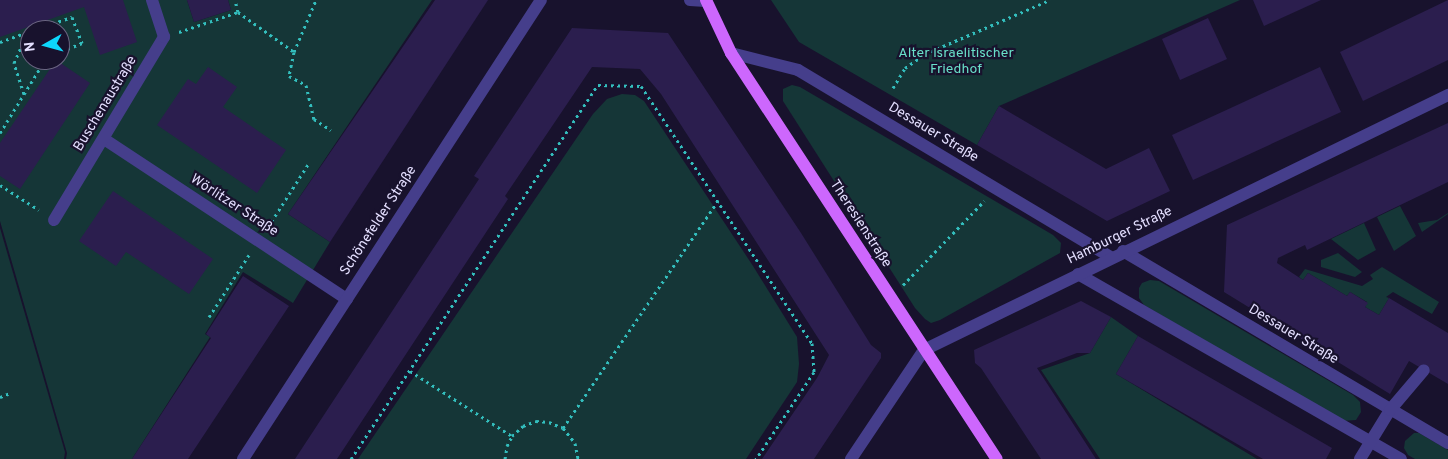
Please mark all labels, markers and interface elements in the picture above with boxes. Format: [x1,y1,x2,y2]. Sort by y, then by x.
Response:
north arrow [20,20,70,70]
text: N [22,41,40,53]
park label: Alter Israelitischer Friedhof [898,46,1014,78]
street label: Buschenaustraße [71,53,141,155]
street label: Dessauer Straße [885,99,981,167]
street label: Schönefelder Straße [337,163,421,279]
street label: Wörlitzer Straße [187,171,281,241]
street label: Theresienstraße [825,177,895,271]
street label: Hamburger Straße [1065,203,1175,269]
street label: Dessauer Straße [1245,301,1341,369]

